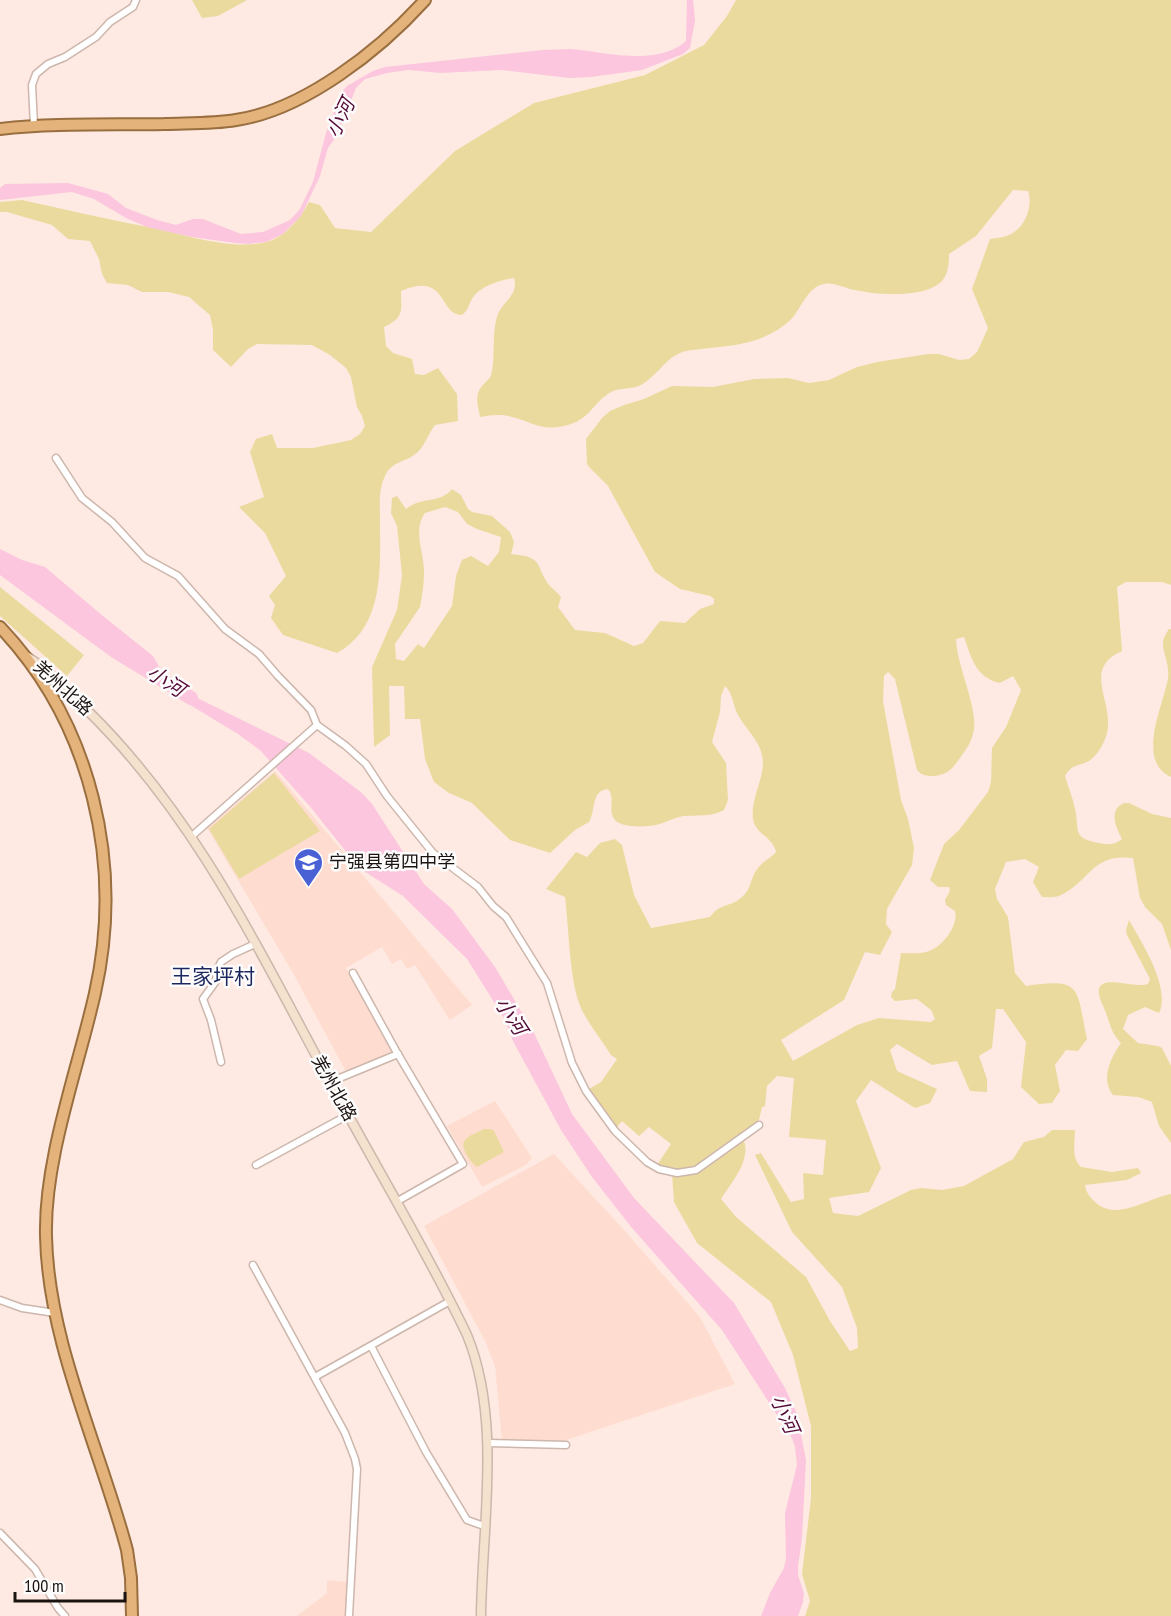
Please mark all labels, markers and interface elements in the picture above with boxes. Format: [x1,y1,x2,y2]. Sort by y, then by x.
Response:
water label: 小河 [320,91,362,142]
street label: 羌州北路 [29,655,98,720]
water label: 小河 [142,659,193,705]
school or university icon: 宁强县第四中学 [292,846,324,888]
place label: 宁强县第四中学 [329,850,455,873]
district label: 王家坪村 [171,963,255,990]
water label: 小河 [489,992,535,1043]
street label: 羌州北路 [307,1051,362,1125]
water label: 小河 [765,1390,807,1441]
scale bar [15,1565,124,1603]
text: 100 m [24,1574,64,1597]

